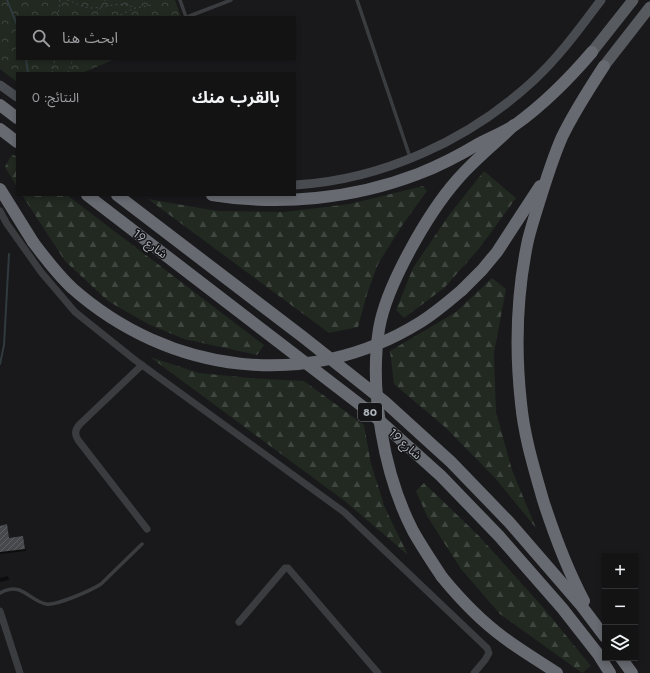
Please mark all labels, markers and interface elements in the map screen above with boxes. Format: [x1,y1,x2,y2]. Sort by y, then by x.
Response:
search box [16,16,296,60]
icon: search [30,27,52,49]
text: ابحث هنا [62,27,118,49]
text: بالقرب منك [192,85,280,109]
text: النتائج: 0 [32,88,79,107]
street label: شارع 19 [129,225,171,263]
road number: 80 [358,403,382,421]
street label: شارع 19 [384,424,426,464]
map controls [602,553,638,661]
button: + [602,553,638,589]
button: − [602,589,638,625]
button: layers [602,625,638,661]

